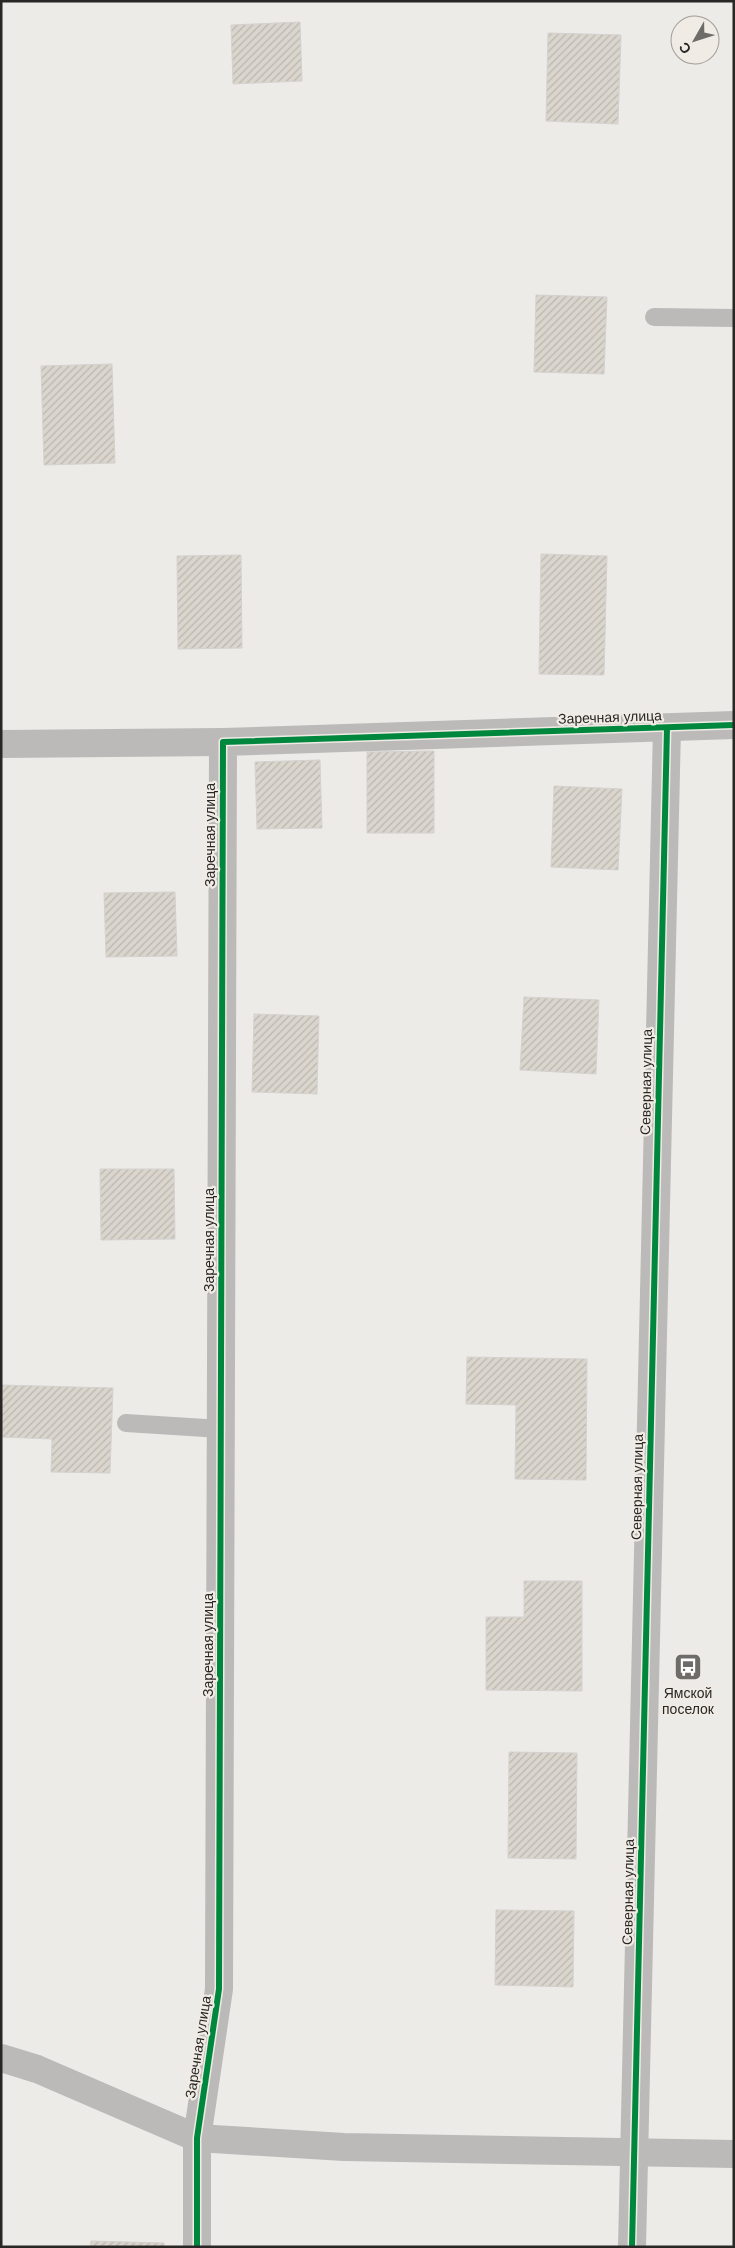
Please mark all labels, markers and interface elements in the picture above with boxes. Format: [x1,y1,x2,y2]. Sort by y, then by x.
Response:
north arrow [670,15,720,65]
text: С [675,39,695,58]
street label: Заречная улица [558,706,662,728]
street label: Заречная улица [201,783,219,887]
street label: Северная улица [636,1029,656,1135]
street label: Заречная улица [200,1188,218,1292]
street label: Северная улица [627,1434,647,1540]
street label: Заречная улица [199,1593,217,1697]
bus stop icon: Ямской поселок [673,1652,703,1682]
place label: Ямской поселок [662,1684,715,1718]
street label: Северная улица [618,1839,638,1945]
street label: Заречная улица [181,1994,215,2100]

